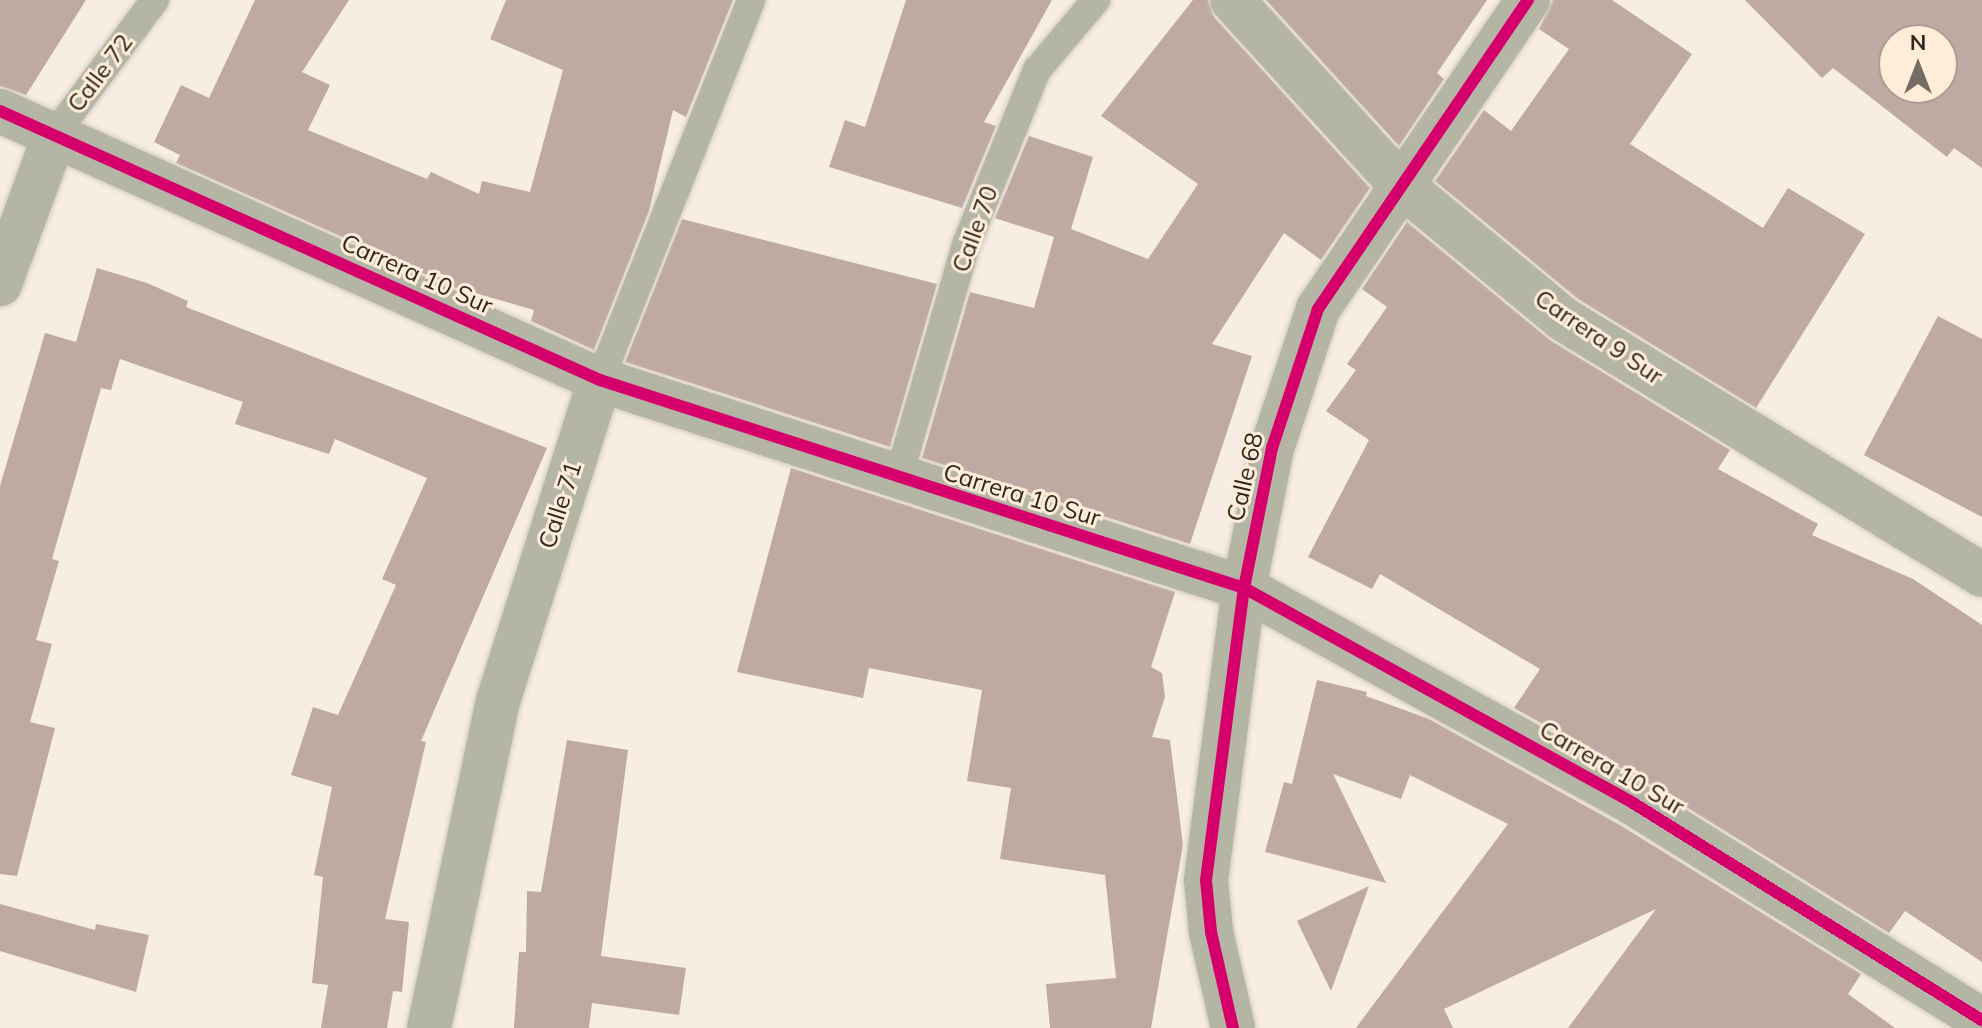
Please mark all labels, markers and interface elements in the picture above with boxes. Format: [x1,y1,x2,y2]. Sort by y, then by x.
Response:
north arrow [1878,24,1958,104]
street label: Calle 72 [61,28,139,118]
text: N [1910,28,1926,56]
street label: Calle 70 [946,182,1004,276]
street label: Carrera 10 Sur [337,228,497,320]
street label: Carrera 9 Sur [1530,284,1668,390]
street label: Calle 68 [1221,430,1269,524]
street label: Carrera 10 Sur [940,457,1104,533]
street label: Calle 71 [532,458,588,552]
street label: Carrera 10 Sur [1534,715,1690,821]

